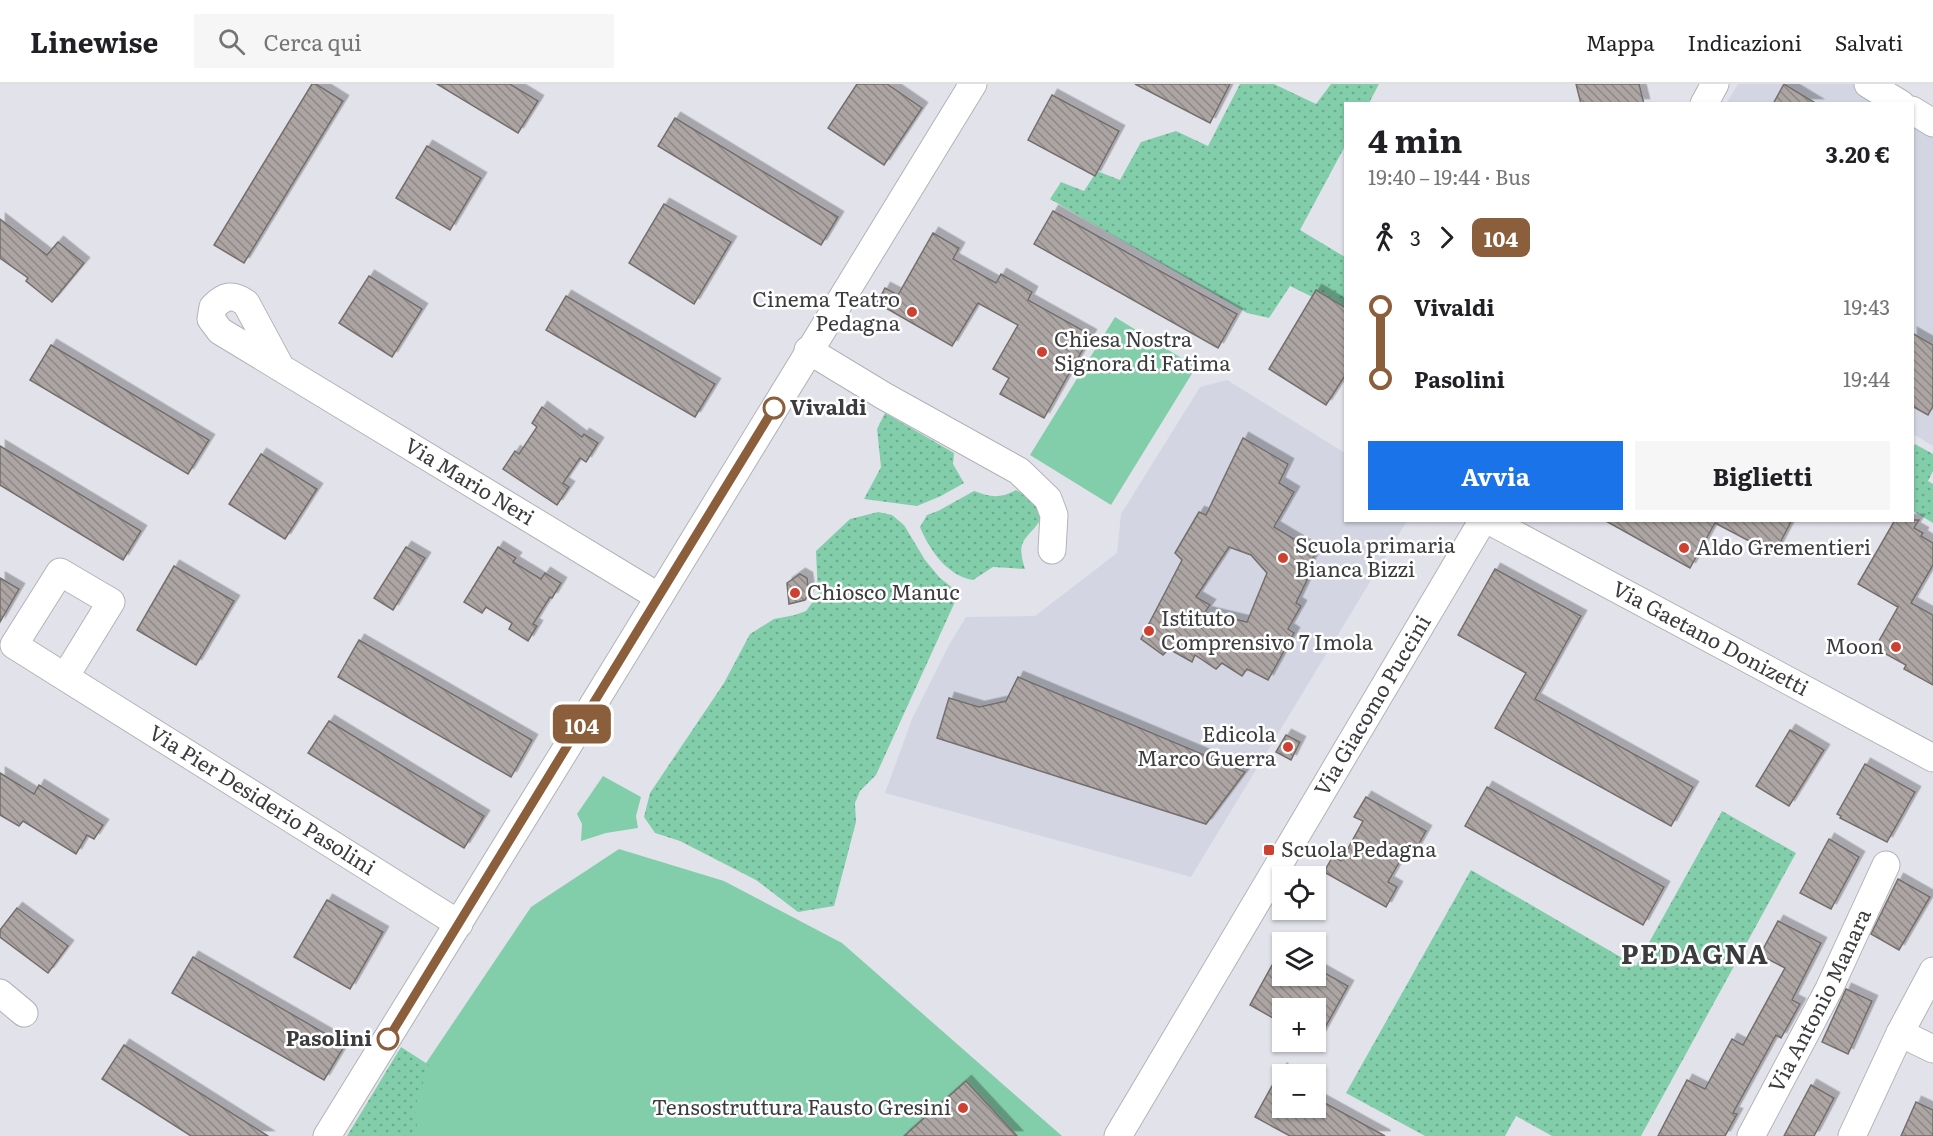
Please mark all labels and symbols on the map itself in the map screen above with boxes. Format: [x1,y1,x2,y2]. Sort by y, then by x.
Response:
place label: Cinema Teatro Pedagna [752,282,901,337]
marker: Cinema Teatro Pedagna [905,305,919,319]
place label: Chiesa Nostra Signora di Fatima [1054,322,1231,377]
marker: Chiesa Nostra Signora di Fatima [1035,345,1049,359]
place label: Vivaldi [790,390,867,421]
marker: Vivaldi [763,397,785,419]
street label: Via Mario Neri [400,429,541,531]
place label: Scuola primaria Bianca Bizzi [1295,528,1456,583]
place label: Aldo Grementieri [1696,530,1871,561]
marker: Aldo Grementieri [1677,541,1691,555]
marker: Scuola primaria Bianca Bizzi [1276,551,1290,565]
street label: Via Gaetano Donizetti [1608,571,1815,702]
place label: Chiosco Manuc [807,575,960,606]
marker: Chiosco Manuc [788,586,802,600]
place label: Istituto Comprensivo 7 Imola [1161,601,1374,656]
street label: Via Giacomo Puccini [1305,608,1437,801]
marker: Istituto Comprensivo 7 Imola [1142,624,1156,638]
place label: Moon [1825,629,1884,660]
marker: Moon [1889,640,1903,654]
line badge: 104 [548,704,616,744]
street label: Via Pier Desiderio Pasolini [144,715,383,881]
place label: Edicola Marco Guerra [1137,717,1277,772]
marker: Edicola Marco Guerra [1281,740,1295,754]
place label: Scuola Pedagna [1281,832,1437,863]
marker: Scuola Pedagna [1262,843,1276,857]
street label: Via Antonio Manara [1759,902,1877,1097]
district label: PEDAGNA [1621,932,1769,972]
place label: Pasolini [285,1021,372,1052]
marker: Pasolini [377,1028,399,1050]
place label: Tensostruttura Fausto Gresini [652,1090,951,1121]
marker: Tensostruttura Fausto Gresini [956,1101,970,1115]

